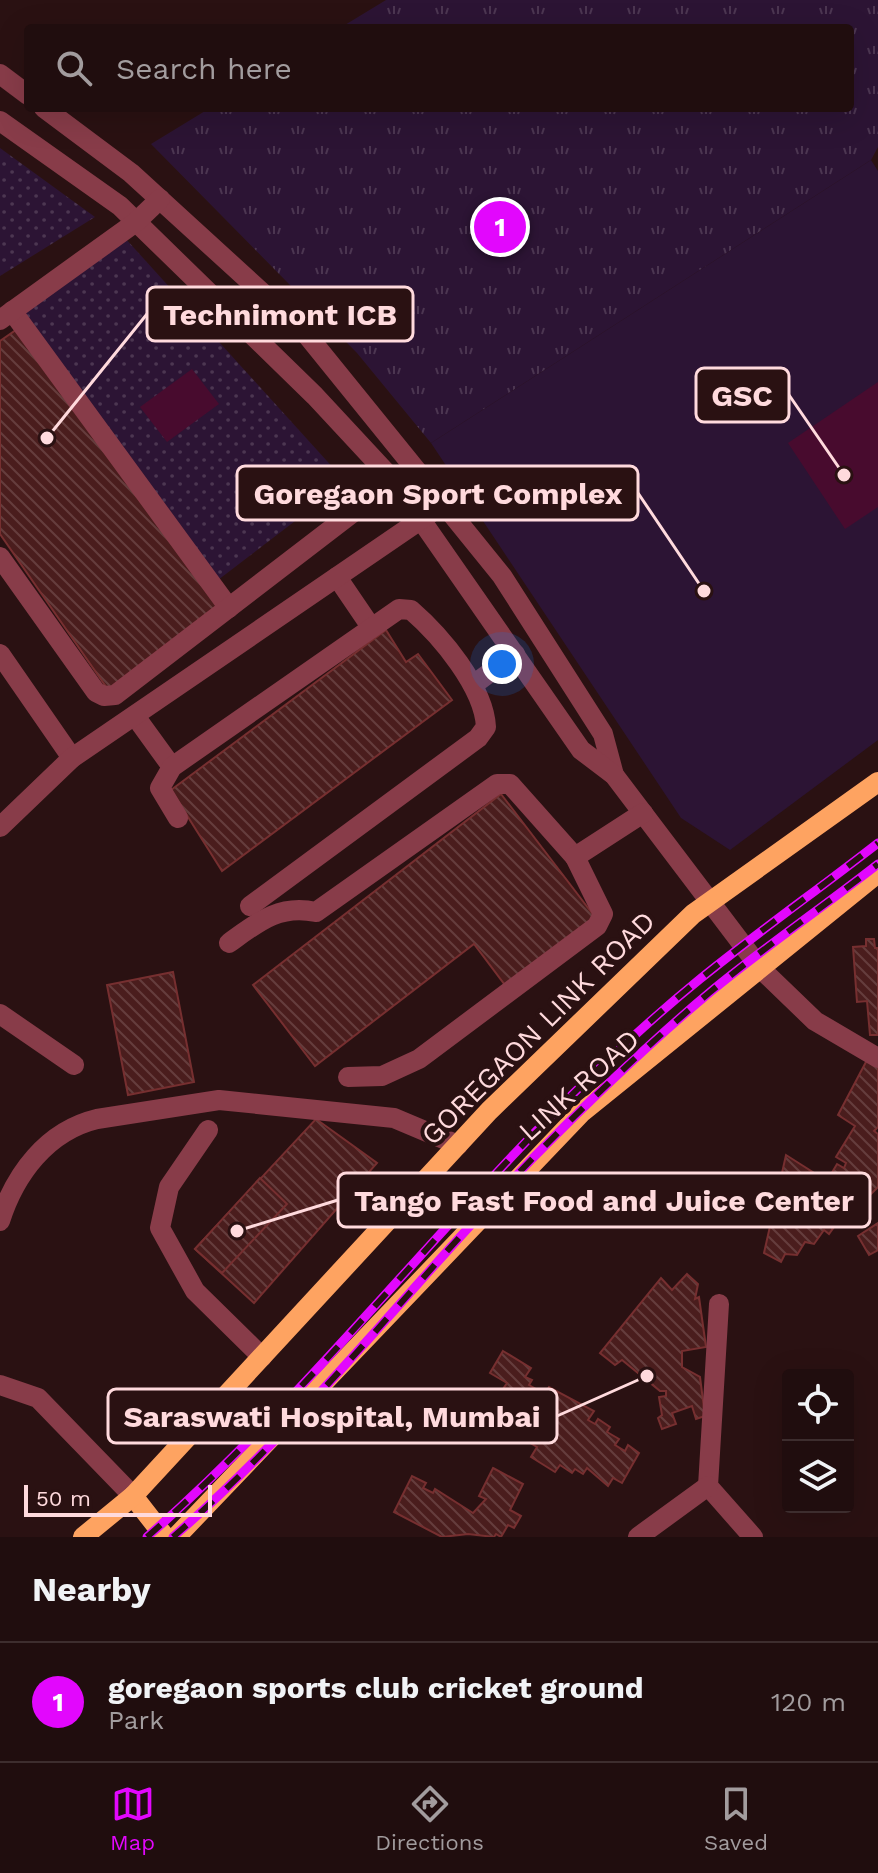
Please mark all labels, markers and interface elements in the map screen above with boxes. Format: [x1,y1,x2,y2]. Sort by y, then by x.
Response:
search box [24,24,854,112]
icon: search [52,46,96,90]
text: Search here [116,51,292,86]
pin: 1 [474,197,526,257]
callout: Technimont ICB [147,287,413,341]
text: Technimont ICB [163,297,397,332]
callout: GSC [696,368,789,422]
text: GSC [711,378,773,413]
callout: Goregaon Sport Complex [237,466,638,520]
text: Goregaon Sport Complex [254,476,623,511]
your location [482,644,522,684]
street label: GOREGAON LINK ROAD [414,904,662,1152]
street label: LINK ROAD [512,1022,646,1148]
callout: Tango Fast Food and Juice Center [338,1173,870,1227]
text: Tango Fast Food and Juice Center [354,1183,854,1218]
map controls [782,1369,854,1513]
button: locate [782,1369,854,1441]
callout: Saraswati Hospital, Mumbai [108,1389,557,1443]
text: Saraswati Hospital, Mumbai [123,1399,541,1434]
button: layers [782,1441,854,1513]
scale bar [24,1481,212,1517]
text: 50 m [36,1486,91,1511]
text: Nearby [32,1569,151,1609]
text: goregaon sports club cricket ground [108,1670,644,1705]
text: 1 [52,1687,64,1717]
text: 120 m [771,1687,846,1717]
text: Park [108,1705,164,1735]
tab: Map [110,1782,155,1855]
tab: Directions [375,1782,484,1855]
tab: Saved [704,1782,768,1855]

